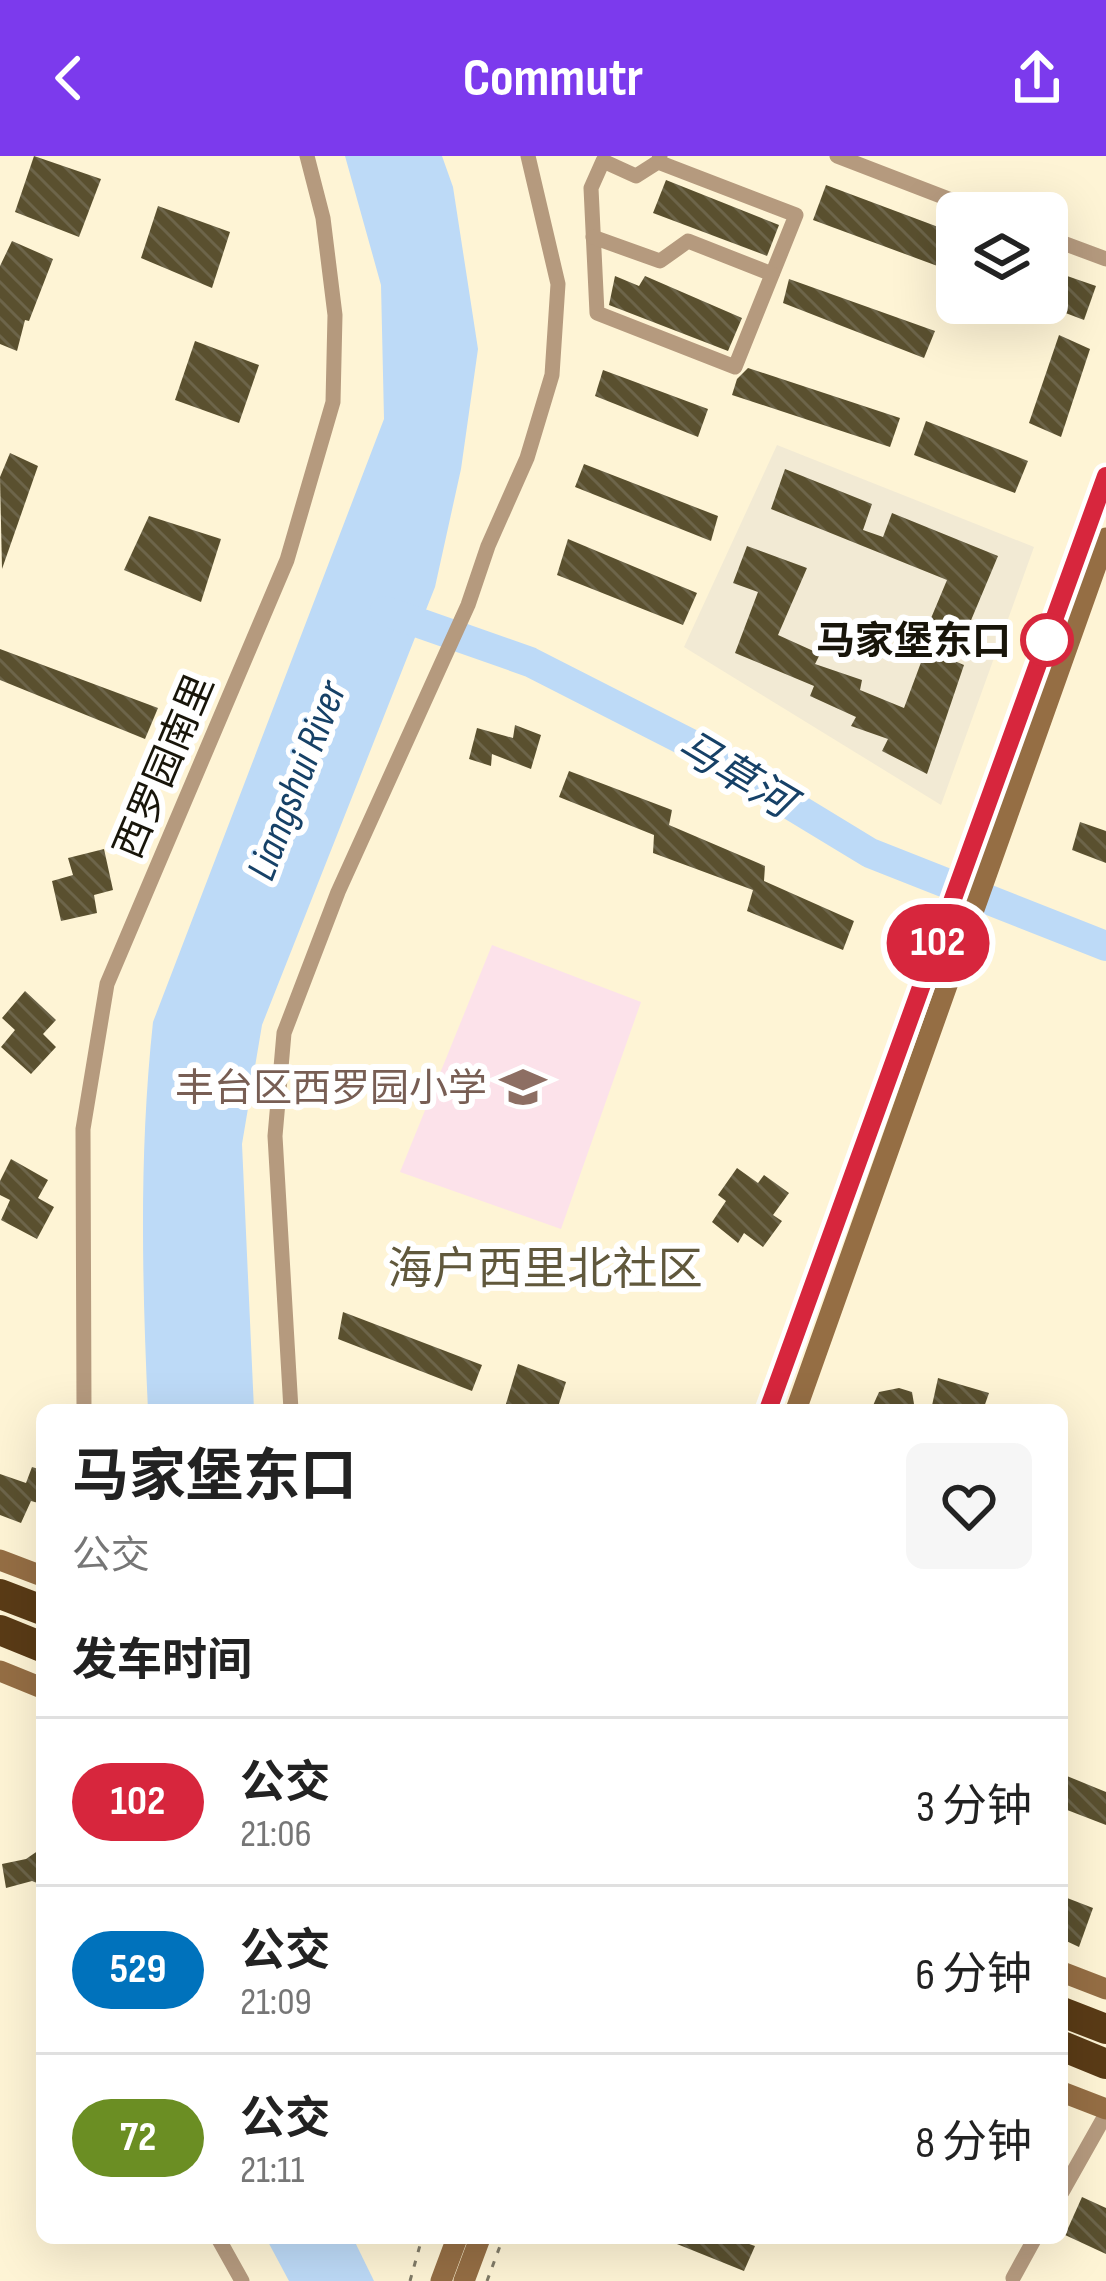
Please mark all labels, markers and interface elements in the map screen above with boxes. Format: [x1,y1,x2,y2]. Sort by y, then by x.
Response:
icon: back [36,45,102,111]
icon: share [1004,45,1070,111]
text: Commutr [463,46,643,111]
map controls [936,192,1068,324]
button: layers [936,192,1068,324]
marker: 马家堡东口 [1022,615,1072,665]
place label: 马家堡东口 [816,619,1011,666]
street label: 西罗园南里 [106,668,225,866]
water label: Liangshui River [236,672,359,887]
water label: 马草河 [668,721,808,833]
line badge: 102 [869,904,1007,982]
text: 102 [911,917,965,968]
school or university icon: 丰台区西罗园小学 [498,1062,548,1112]
place label: 丰台区西罗园小学 [175,1066,487,1113]
district label: 海户西里北社区 [387,1243,703,1298]
button: heart [906,1443,1032,1569]
text: 马家堡东口 [72,1444,357,1512]
text: 公交 [72,1533,150,1580]
text: 发车时间 [72,1634,252,1689]
text: 公交 [240,1756,330,1811]
text: 102 [111,1776,165,1827]
text: 3 分钟 [916,1780,1032,1835]
text: 21:06 [240,1811,312,1858]
text: 公交 [240,1924,330,1979]
text: 529 [110,1944,166,1995]
text: 6 分钟 [915,1948,1032,2003]
text: 21:09 [240,1979,312,2026]
text: 公交 [240,2092,330,2147]
text: 72 [120,2112,156,2163]
text: 8 分钟 [915,2116,1032,2171]
text: 21:11 [240,2147,305,2194]

